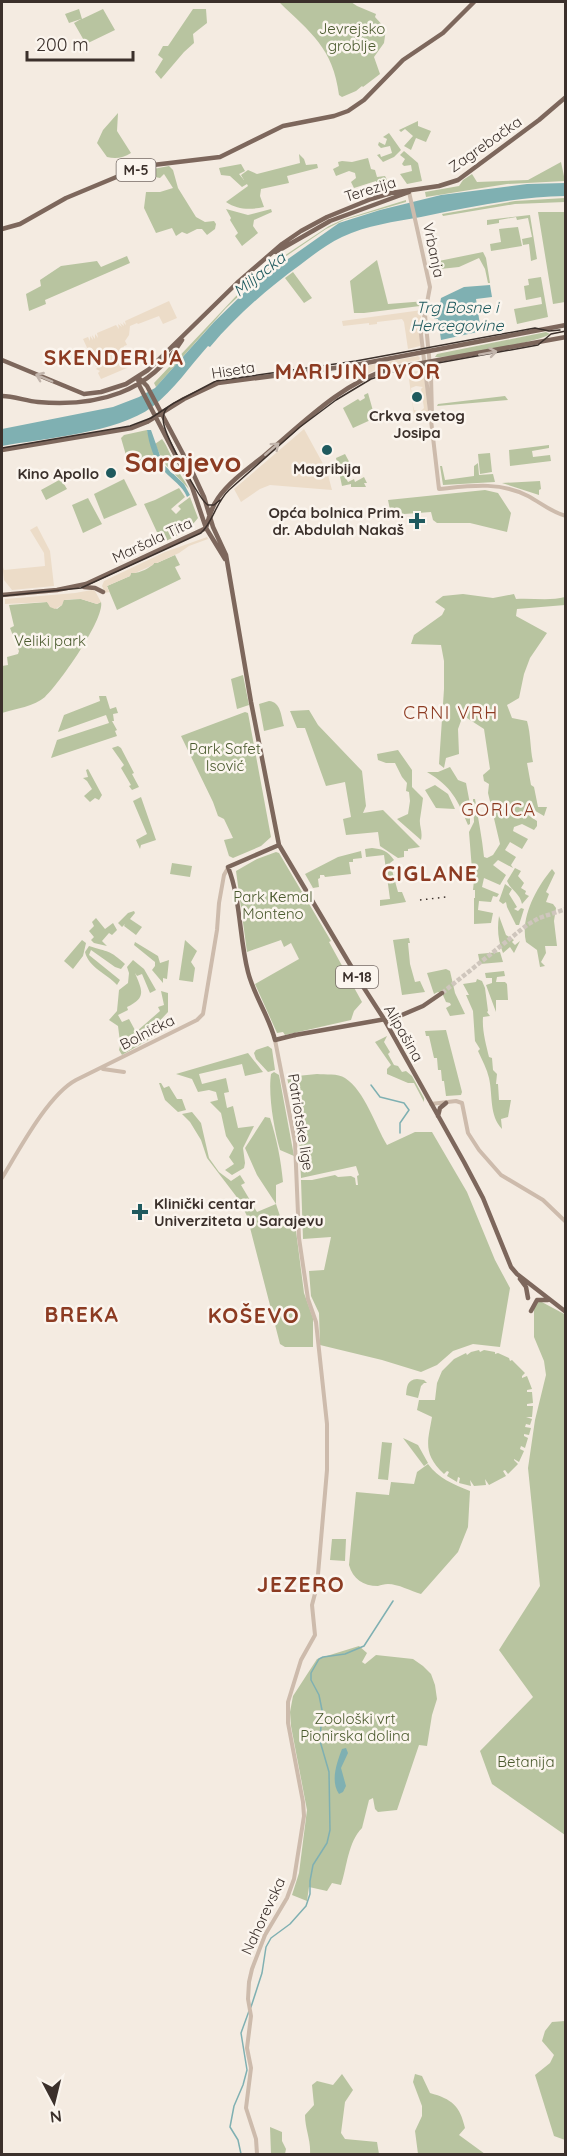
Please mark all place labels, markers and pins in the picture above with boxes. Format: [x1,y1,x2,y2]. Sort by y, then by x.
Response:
marker: Crkva svetog Josipa [410,390,424,404]
place label: Crkva svetog Josipa [369,406,465,442]
marker: Magribija [320,443,334,457]
place label: Magribija [293,459,361,478]
place label: Kino Apollo [17,464,99,483]
marker: Kino Apollo [104,466,118,480]
place label: Opća bolnica Prim. dr. Abdulah Nakaš [268,503,404,539]
marker: Opća bolnica Prim. dr. Abdulah Nakaš [408,512,426,530]
place label: Klinički centar Univerziteta u Sarajevu [154,1194,324,1230]
marker: Klinički centar Univerziteta u Sarajevu [131,1203,149,1221]

